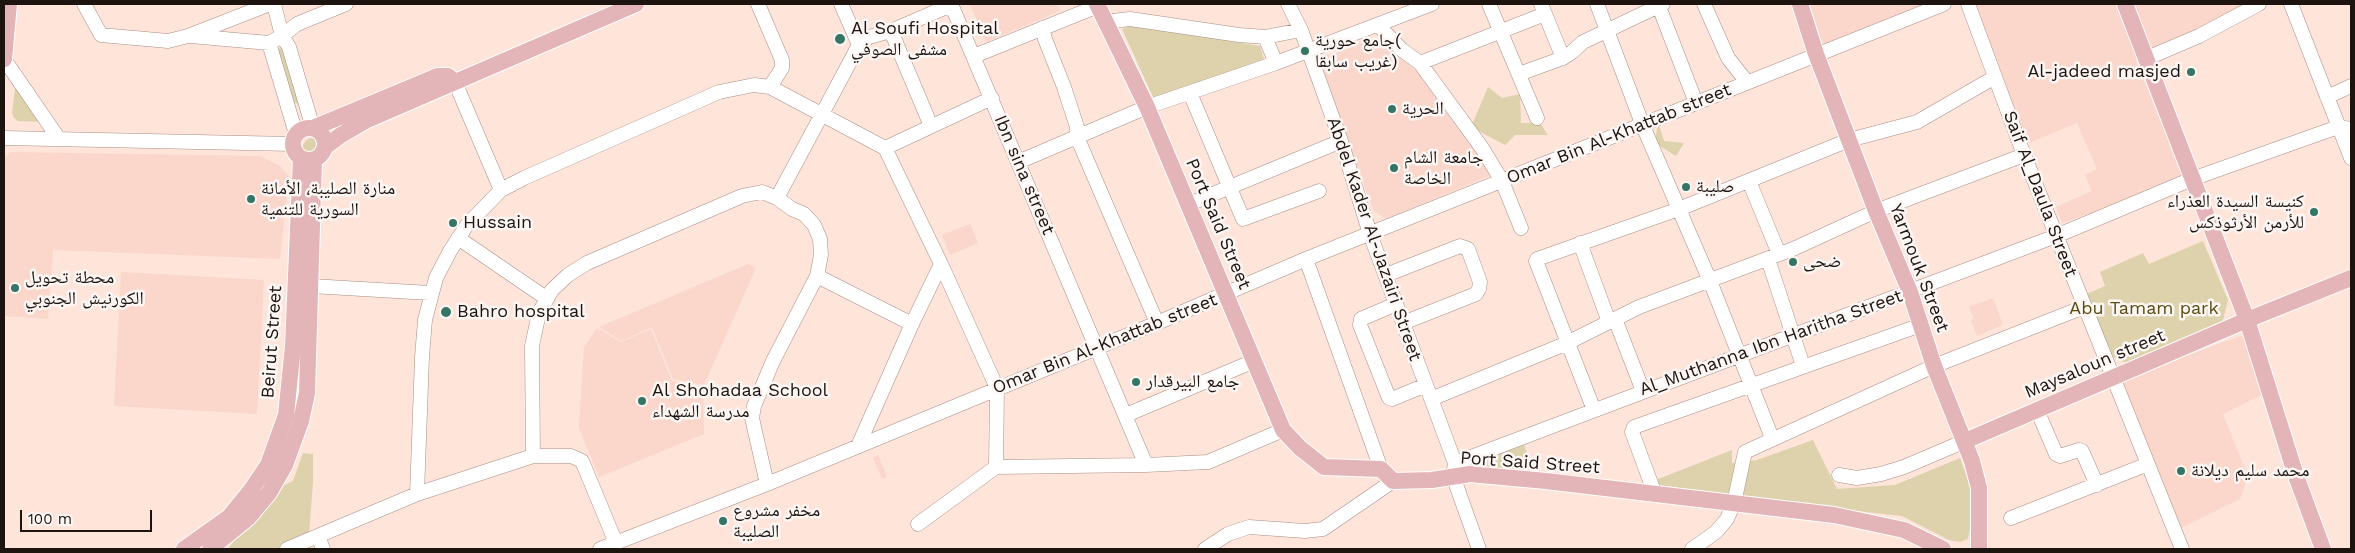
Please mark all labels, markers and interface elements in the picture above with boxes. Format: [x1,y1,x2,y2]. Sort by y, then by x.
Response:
place label: Al Soufi Hospital مشفى الصوفي [851,18,999,60]
place label: جامع حورية( غريب سابقا) [1315,30,1401,72]
marker: Al Soufi Hospital مشفى الصوفي [833,32,847,46]
marker: جامع حورية( غريب سابقا) [1299,45,1311,57]
place label: Al-jadeed masjed [2027,61,2181,83]
marker: Al-jadeed masjed [2185,66,2197,78]
street label: Omar Bin Al-Khattab street [1504,79,1734,189]
place label: الحرية [1402,98,1444,120]
marker: الحرية [1386,103,1398,115]
street label: Saif Al_Daula Street [1998,108,2082,280]
street label: Ibn sina street [989,112,1059,238]
street label: Abdel Kader Al-Jazairi Street [1322,114,1426,364]
place label: جامعة الشام الخاصة [1404,147,1483,190]
street label: Port Said Street [1181,155,1255,293]
marker: جامعة الشام الخاصة [1388,162,1400,174]
place label: صليبة [1696,176,1734,198]
place label: منارة الصليبة، الأمانة السورية للتنمية [261,178,395,220]
marker: صليبة [1680,181,1692,193]
place label: كنيسة السيدة العذراء للأرمن الأرثوذكس [2167,191,2304,233]
marker: منارة الصليبة، الأمانة السورية للتنمية [245,193,257,205]
street label: Yarmouk Street [1885,201,1953,335]
marker: كنيسة السيدة العذراء للأرمن الأرثوذكس [2308,206,2320,218]
place label: Hussain [463,212,532,234]
marker: Hussain [447,217,459,229]
place label: ضحى [1803,251,1842,273]
marker: ضحى [1787,256,1799,268]
place label: محطة تحويل الكورنيش الجنوبي [25,267,144,310]
marker: محطة تحويل الكورنيش الجنوبي [9,282,21,294]
street label: Beirut Street [257,285,287,399]
street label: Al_Muthanna Ibn Haritha Street [1636,285,1906,401]
street label: Omar Bin Al-Khattab street [990,289,1220,399]
park label: Abu Tamam park [2069,298,2219,320]
place label: Bahro hospital [457,301,585,323]
marker: Bahro hospital [439,305,453,319]
street label: Maysaloun street [2022,325,2168,403]
place label: جامع البيرقدار [1146,371,1239,393]
marker: جامع البيرقدار [1130,376,1142,388]
place label: Al Shohadaa School مدرسة الشهداء [652,380,828,422]
marker: Al Shohadaa School مدرسة الشهداء [636,395,648,407]
street label: Port Said Street [1459,447,1601,479]
place label: محمد سليم ديلانة [2191,460,2309,482]
marker: محمد سليم ديلانة [2175,465,2187,477]
scale bar [22,500,155,532]
place label: مخفر مشروع الصليبة [733,500,820,542]
text: 100 m [28,510,72,528]
marker: مخفر مشروع الصليبة [717,515,729,527]

